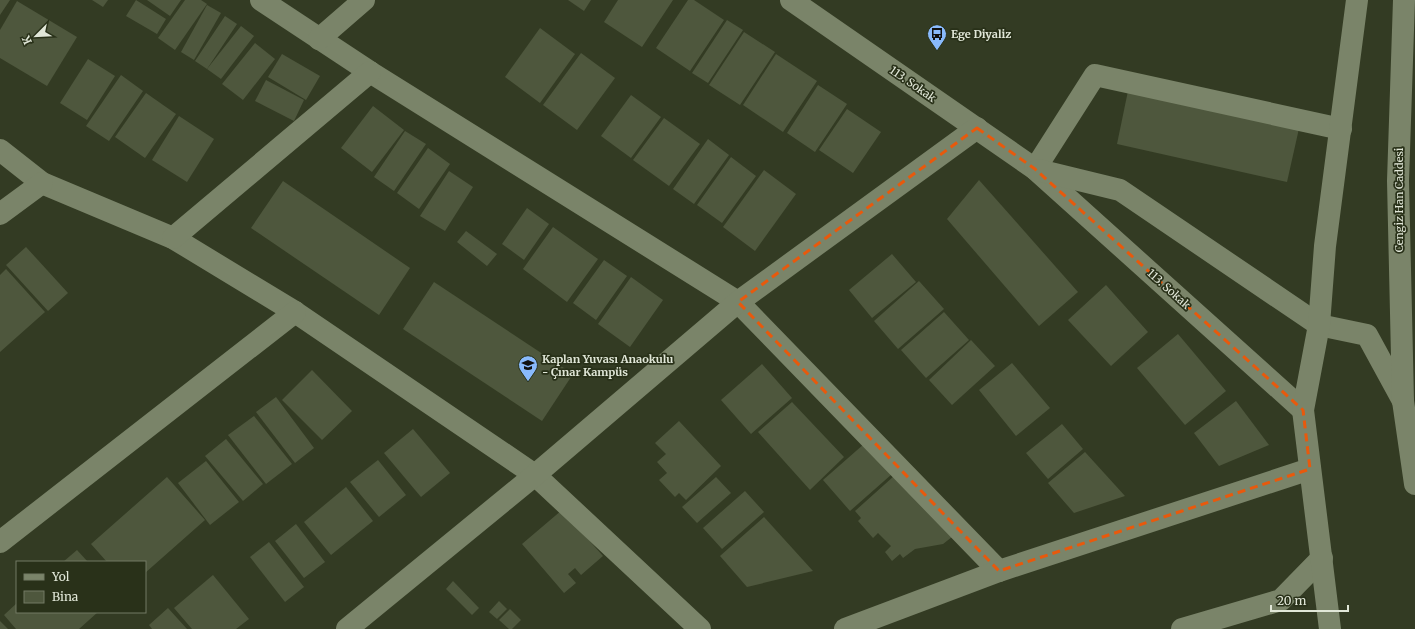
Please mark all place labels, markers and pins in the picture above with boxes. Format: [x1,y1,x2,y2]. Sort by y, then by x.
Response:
bus stop icon: Ege Diyaliz [926,23,948,51]
place label: Ege Diyaliz [951,27,1011,41]
place label: Kaplan Yuvası Anaokulu - Çınar Kampüs [542,352,673,379]
school or university icon: Kaplan Yuvası Anaokulu - Çınar Kampüs [517,354,539,382]

